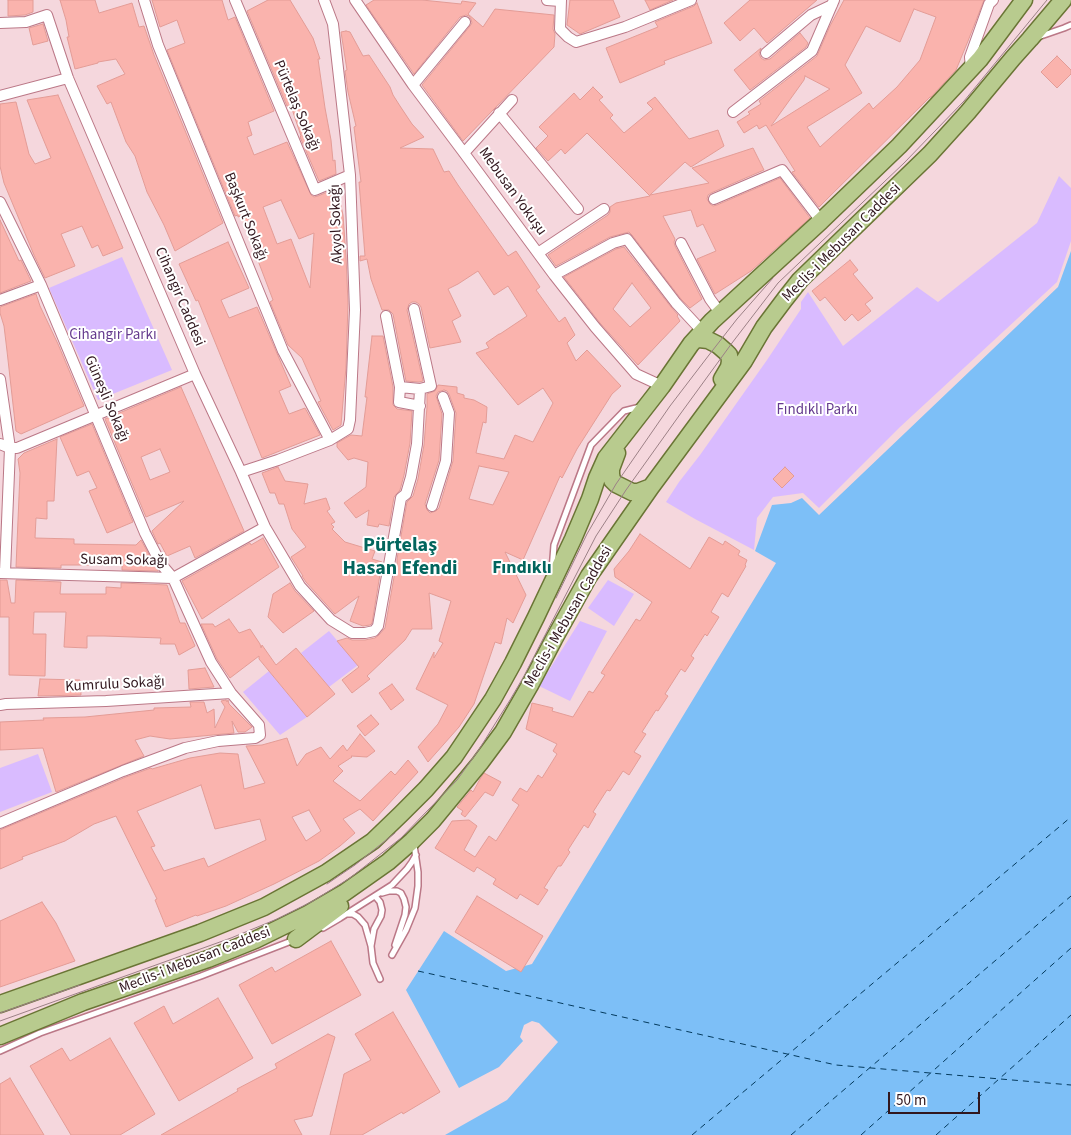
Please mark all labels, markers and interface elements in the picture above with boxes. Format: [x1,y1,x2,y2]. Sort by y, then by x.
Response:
street label: Pürtelaş Sokağı [269,58,323,154]
street label: Mebusan Yokuşu [474,145,550,239]
street label: Başkurt Sokağı [219,170,271,264]
street label: Meclis-i Mebusan Caddesi [779,180,905,306]
street label: Akyol Sokağı [327,184,347,264]
street label: Cihangir Caddesi [150,245,208,349]
park label: Cihangir Parkı [69,327,157,345]
street label: Güneşli Sokağı [80,353,132,445]
park label: Fındıklı Parkı [777,402,857,420]
district label: Pürtelaş Hasan Efendi [342,535,458,582]
street label: Meclis-i Mebusan Caddesi [521,543,617,691]
street label: Susam Sokağı [80,551,168,571]
district label: Fındıklı [492,558,552,580]
street label: Kumrulu Sokağı [65,673,165,697]
street label: Meclis-i Mebusan Caddesi [117,924,273,998]
scale bar [891,1082,984,1114]
text: 50 m [896,1090,926,1111]

